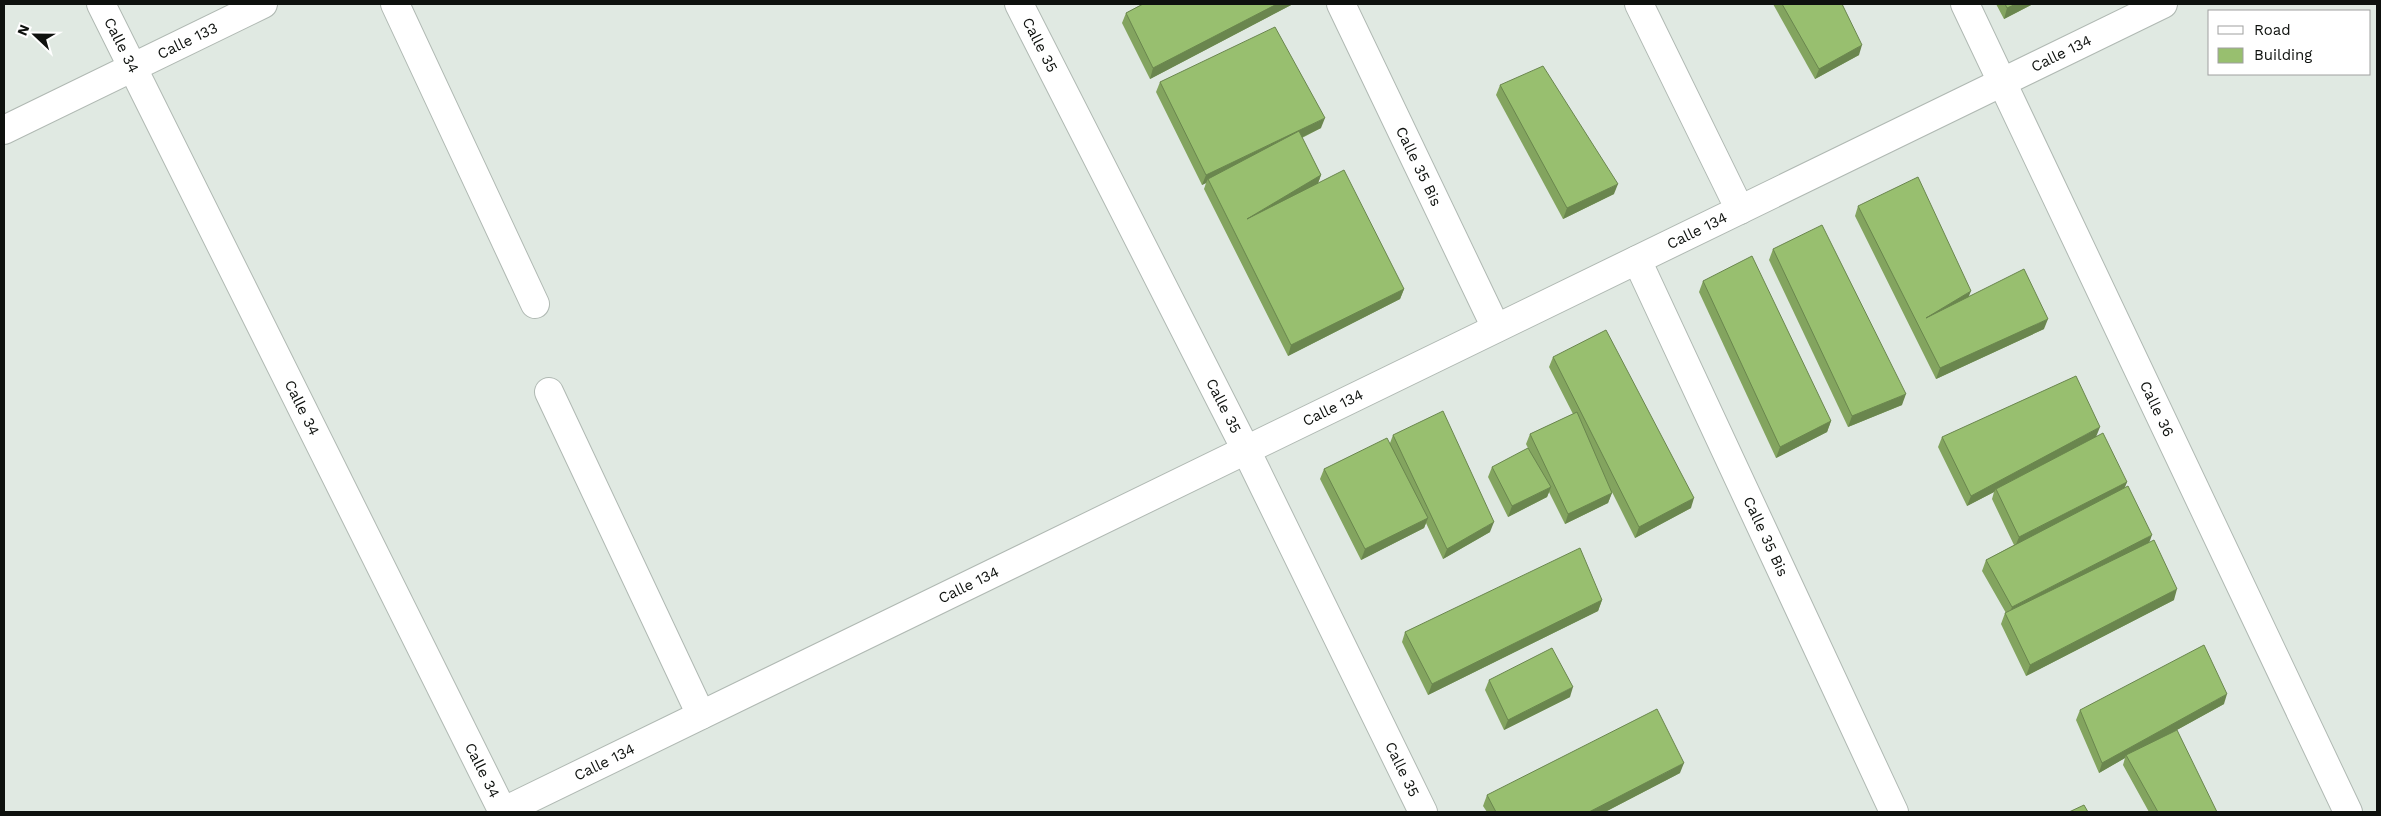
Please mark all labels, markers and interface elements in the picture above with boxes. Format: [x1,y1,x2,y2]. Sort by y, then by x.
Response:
north arrow [10,10,60,60]
legend [2208,10,2371,75]
street label: Calle 34 [100,14,143,76]
street label: Calle 35 [1018,15,1061,75]
street label: Calle 133 [154,18,221,63]
text: Road [2254,21,2291,39]
text: N [14,22,32,38]
street label: Calle 134 [2028,31,2095,76]
text: Building [2254,46,2312,64]
street label: Calle 35 Bis [1392,124,1445,209]
street label: Calle 134 [1664,208,1730,253]
street label: Calle 35 [1202,375,1245,436]
street label: Calle 34 [281,377,323,439]
street label: Calle 36 [2136,378,2178,440]
street label: Calle 134 [1300,385,1366,430]
street label: Calle 35 Bis [1739,494,1792,579]
street label: Calle 134 [935,563,1002,607]
street label: Calle 35 [1381,739,1423,800]
street label: Calle 34 [461,740,504,801]
street label: Calle 134 [571,740,638,784]

